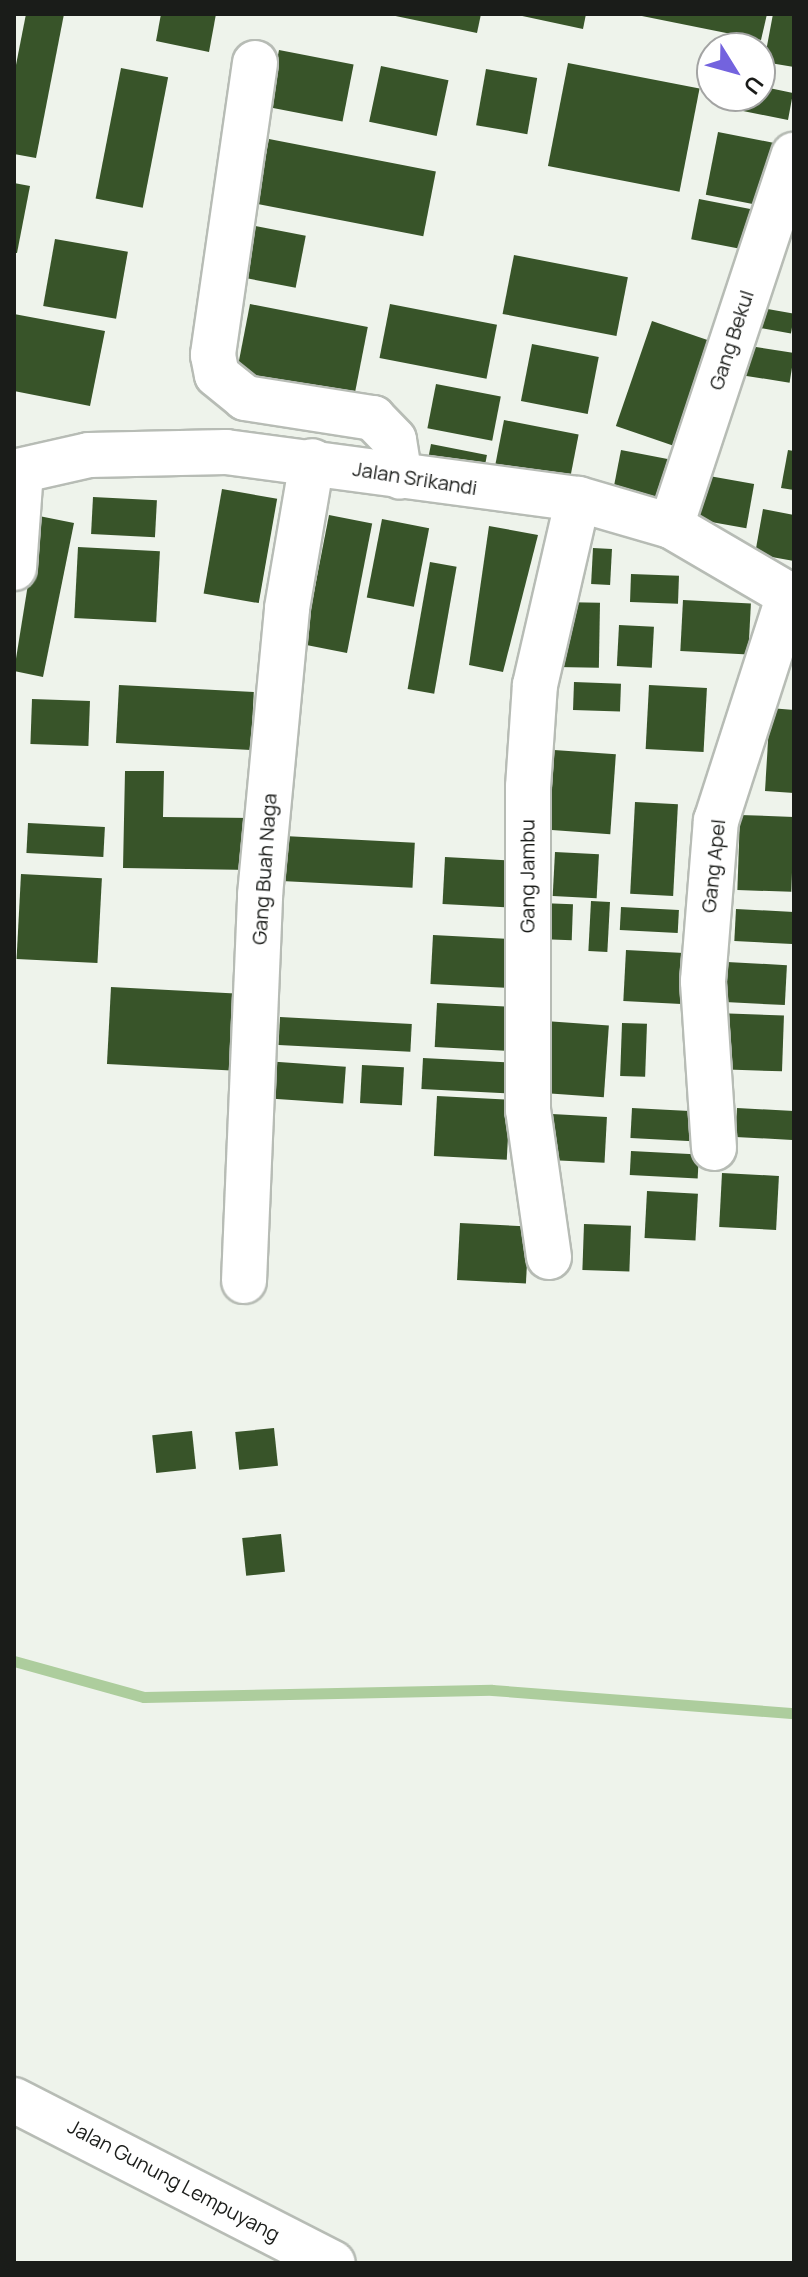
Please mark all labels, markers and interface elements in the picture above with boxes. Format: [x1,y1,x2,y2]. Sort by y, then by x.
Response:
north arrow [696,32,776,112]
text: U [737,70,770,101]
street label: Gang Bekul [704,287,758,393]
street label: Jalan Srikandi [351,456,479,500]
street label: Gang Buah Naga [247,792,281,946]
street label: Gang Apel [696,818,730,914]
street label: Gang Jambu [515,819,539,933]
street label: Jalan Gunung Lempuyang [64,2114,284,2246]

